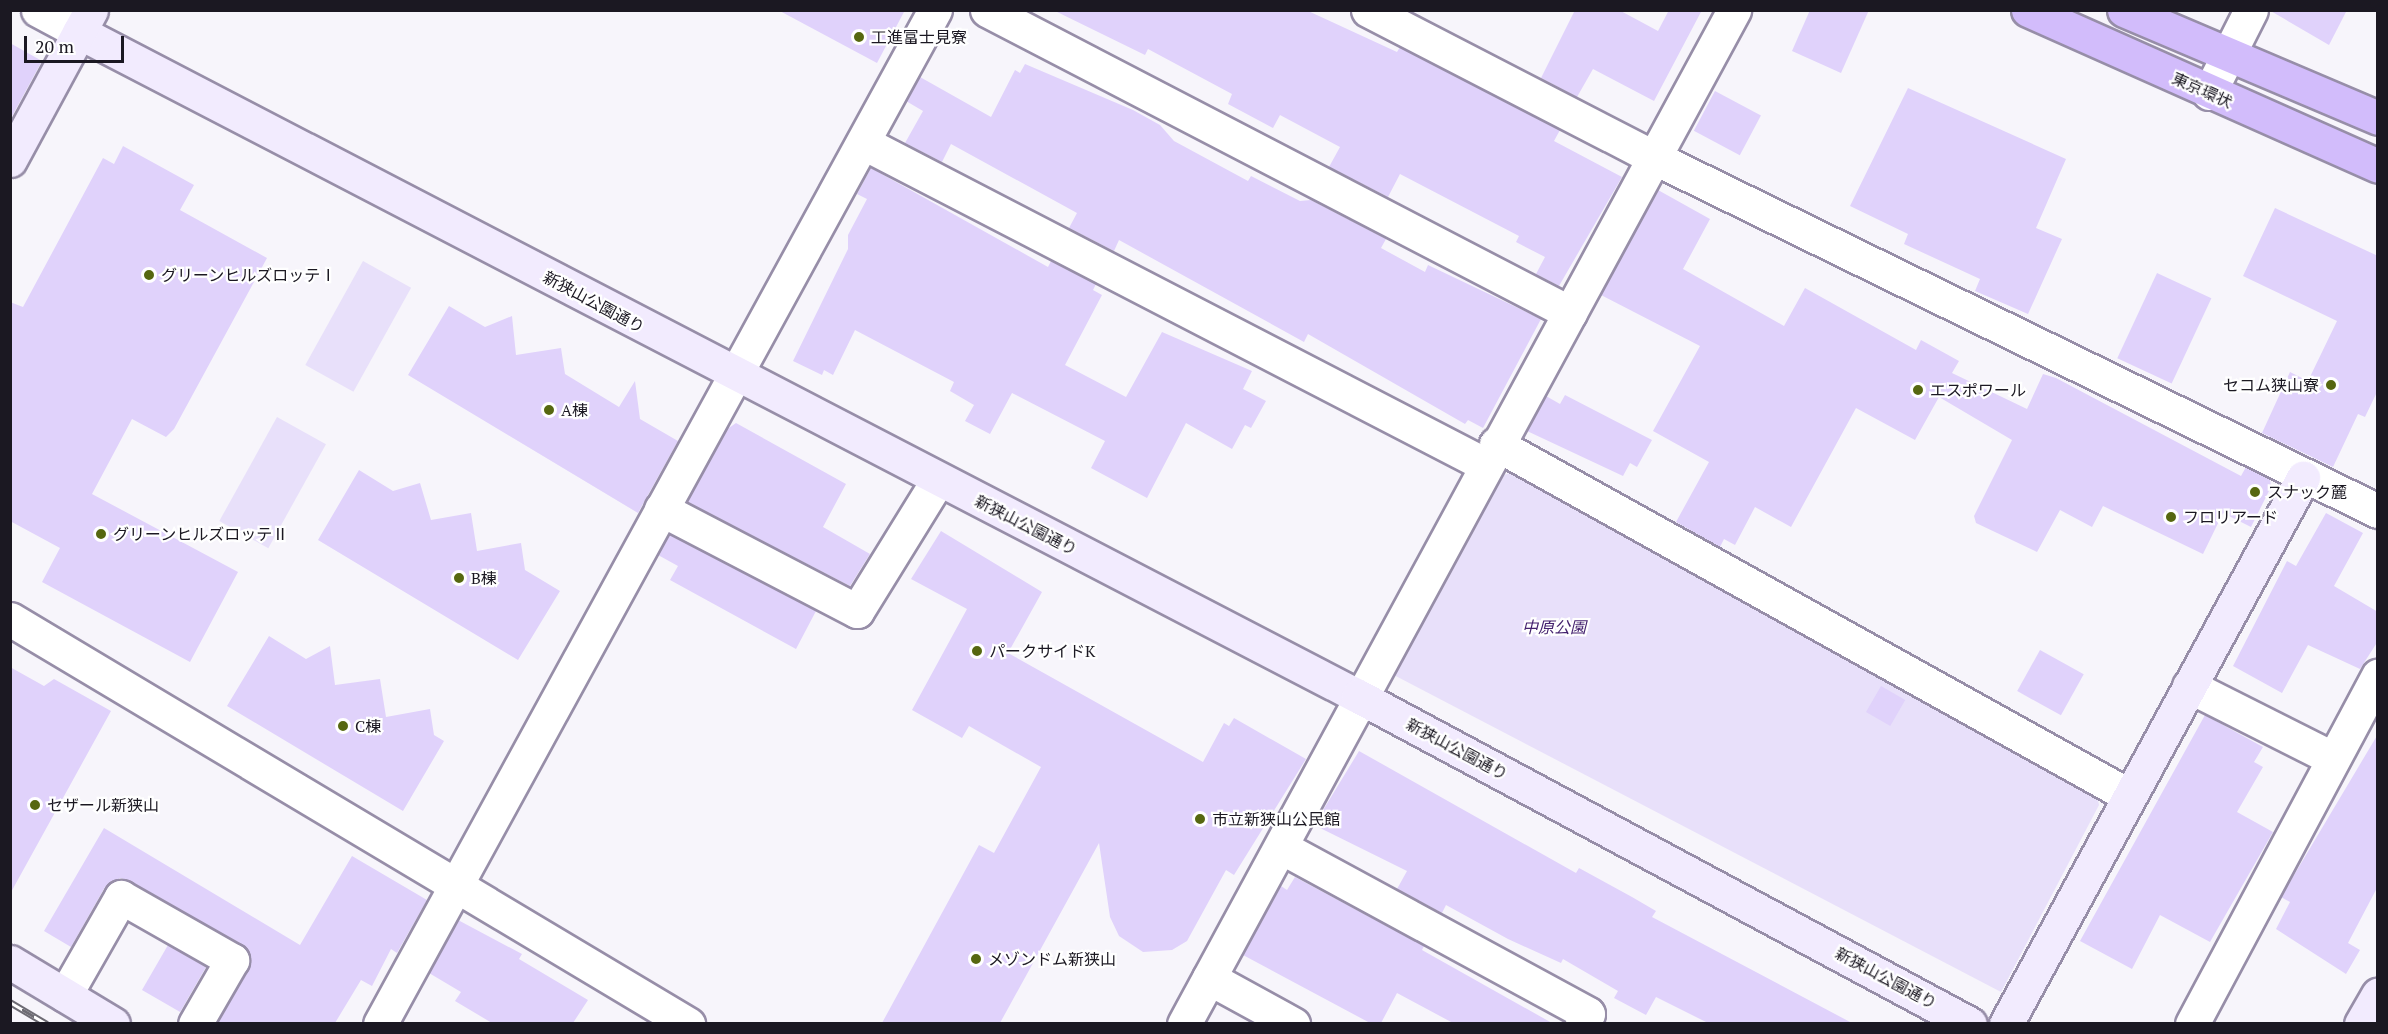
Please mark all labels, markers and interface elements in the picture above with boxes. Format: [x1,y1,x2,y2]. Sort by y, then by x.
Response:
scale bar [27,24,128,62]
place label: 工進富士見寮 [871,27,967,47]
marker: 工進富士見寮 [852,30,866,44]
text: 20 m [35,34,74,58]
street label: 東京環状 [2169,68,2235,112]
place label: グリーンヒルズロッテⅠ [161,265,337,285]
street label: 新狭山公園通り [540,267,648,337]
marker: グリーンヒルズロッテⅠ [142,268,156,282]
place label: セコム狭山寮 [2223,375,2319,395]
marker: セコム狭山寮 [2324,378,2338,392]
place label: エスポワール [1930,380,2026,400]
marker: エスポワール [1911,383,1925,397]
place label: A棟 [561,400,588,420]
marker: A棟 [542,403,556,417]
place label: スナック麓 [2267,482,2347,502]
marker: スナック麓 [2248,485,2262,499]
street label: 新狭山公園通り [972,491,1080,559]
place label: フロリアード [2183,507,2278,527]
marker: フロリアード [2164,510,2178,524]
place label: グリーンヒルズロッテⅡ [113,524,289,544]
marker: グリーンヒルズロッテⅡ [94,527,108,541]
place label: B棟 [471,568,497,588]
marker: B棟 [452,571,466,585]
park label: 中原公園 [1522,617,1586,637]
place label: パークサイドK [989,641,1095,661]
marker: パークサイドK [970,644,984,658]
street label: 新狭山公園通り [1403,714,1511,784]
place label: C棟 [355,716,381,736]
marker: C棟 [336,719,350,733]
place label: セザール新狭山 [47,795,159,815]
marker: セザール新狭山 [28,798,42,812]
place label: 市立新狭山公民館 [1212,809,1340,829]
marker: 市立新狭山公民館 [1193,812,1207,826]
street label: 新狭山公園通り [1832,943,1940,1013]
place label: メゾンドム新狭山 [988,949,1116,969]
marker: メゾンドム新狭山 [969,952,983,966]

